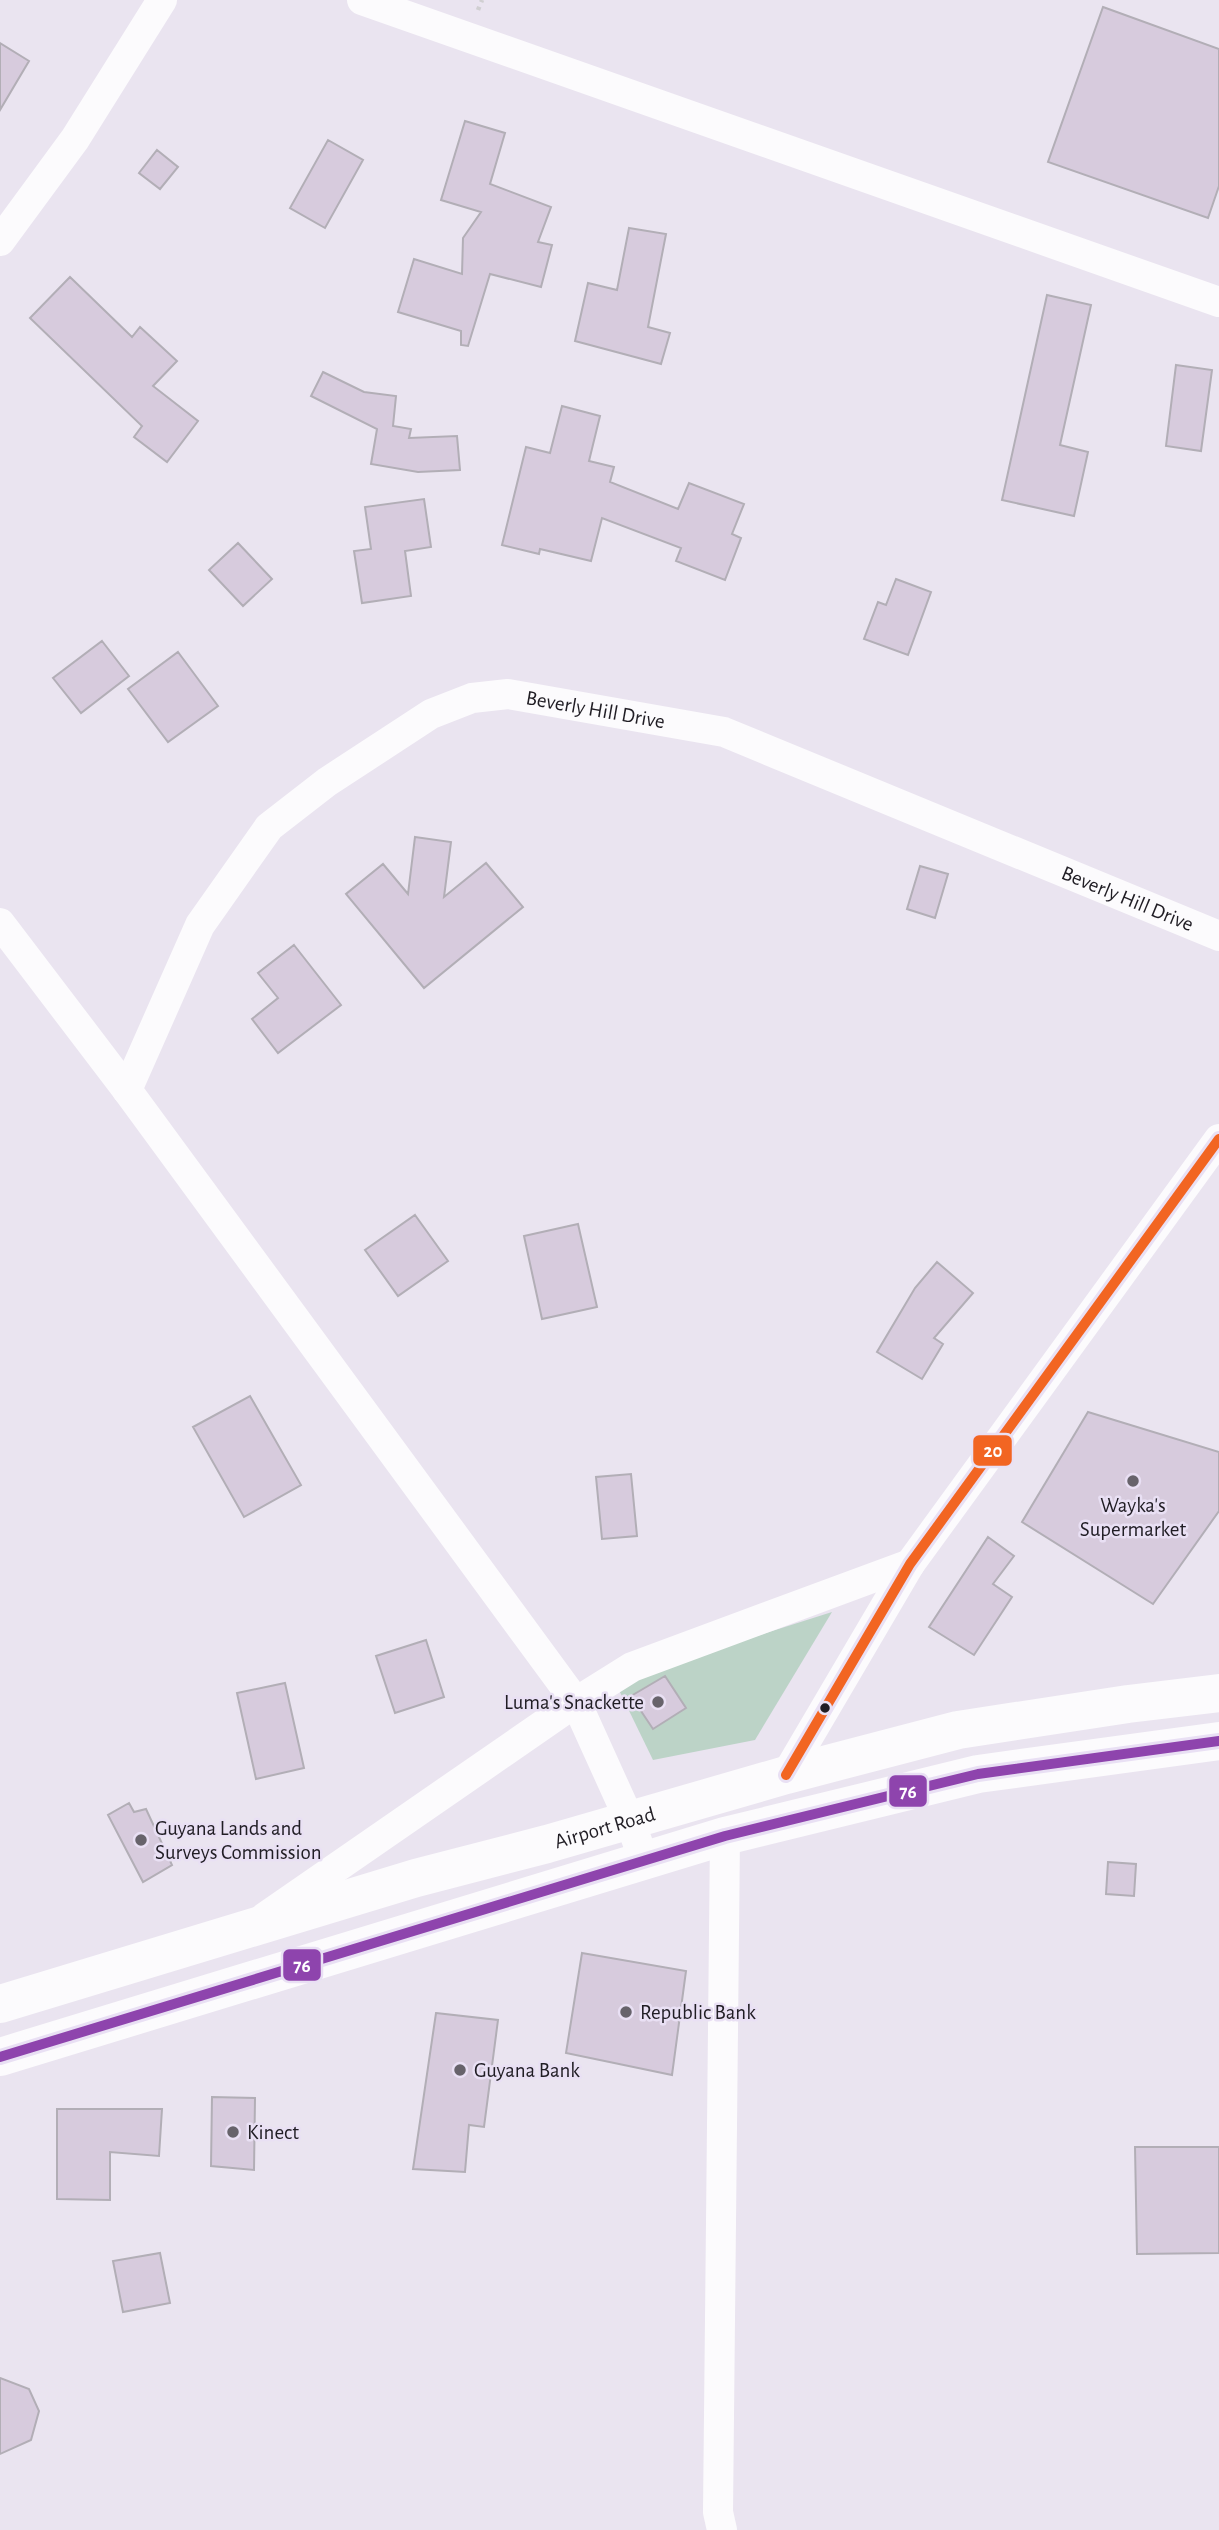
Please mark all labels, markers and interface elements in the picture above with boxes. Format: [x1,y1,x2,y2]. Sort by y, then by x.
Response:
street label: Beverly Hill Drive [524,687,666,732]
street label: Beverly Hill Drive [1059,862,1197,935]
line badge: 20 [972,1434,1013,1467]
text: 20 [984,1442,1003,1461]
marker: Wayka's Supermarket [1125,1473,1141,1489]
place label: Wayka's Supermarket [1080,1495,1187,1540]
place label: Luma's Snackette [504,1692,644,1713]
marker: Luma's Snackette [650,1694,666,1710]
unlabelled marker [818,1701,832,1715]
line badge: 76 [888,1774,928,1808]
text: 76 [899,1783,917,1802]
street label: Airport Road [552,1803,657,1852]
place label: Guyana Lands and Surveys Commission [155,1818,322,1863]
marker: Guyana Lands and Surveys Commission [133,1832,149,1848]
line badge: 76 [282,1948,322,1982]
text: 76 [293,1957,311,1976]
place label: Republic Bank [640,2002,756,2023]
marker: Republic Bank [618,2004,634,2020]
place label: Guyana Bank [474,2060,580,2081]
marker: Guyana Bank [452,2062,468,2078]
place label: Kinect [247,2122,299,2143]
marker: Kinect [225,2124,241,2140]

